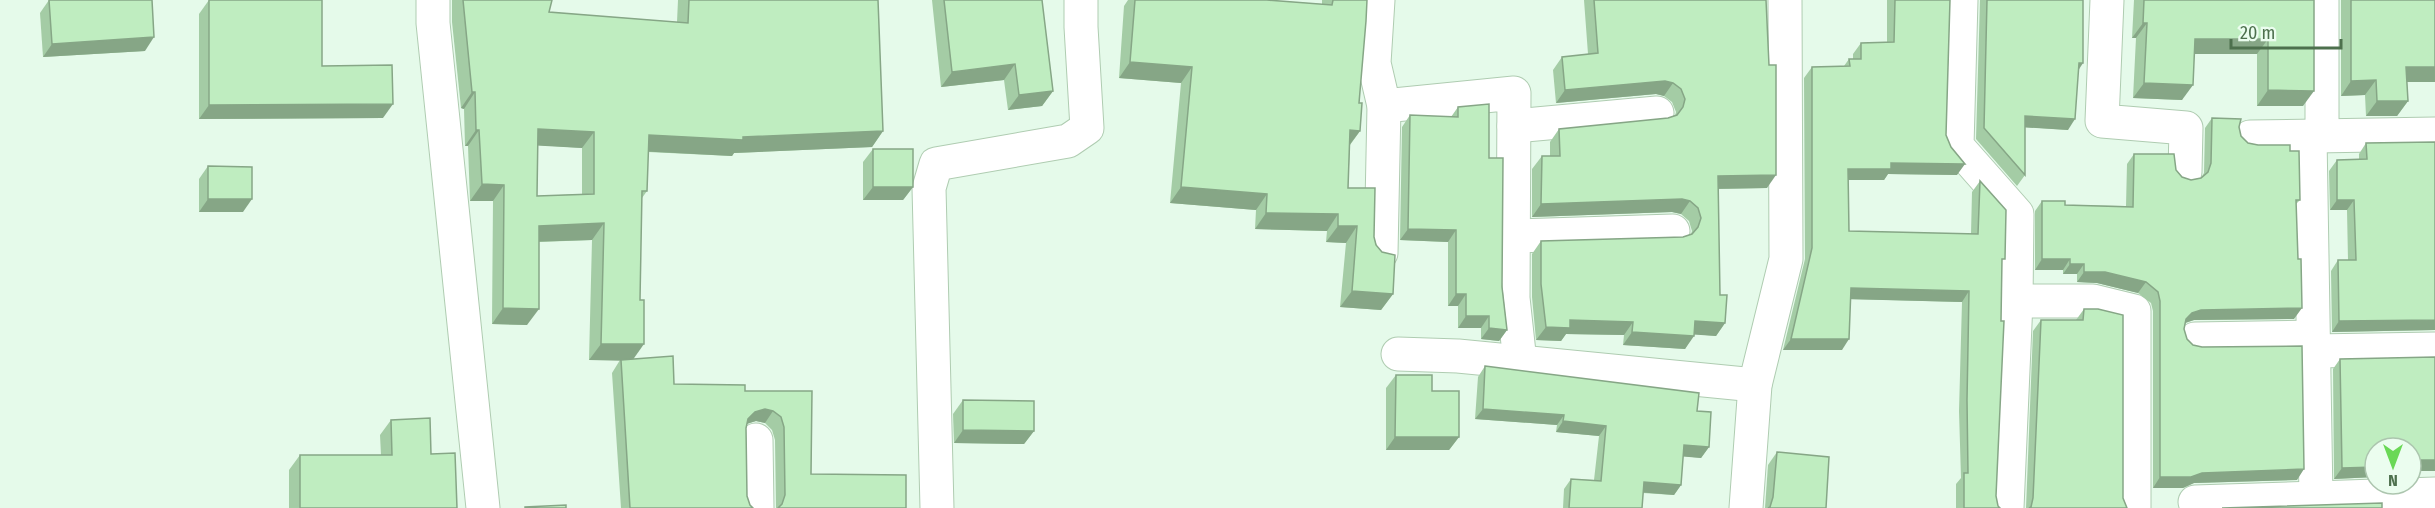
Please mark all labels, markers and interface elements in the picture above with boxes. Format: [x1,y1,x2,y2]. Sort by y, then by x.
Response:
scale bar [2231,12,2340,50]
text: 20 m [2240,22,2275,44]
north arrow [2363,436,2423,496]
text: N [2388,471,2398,490]

